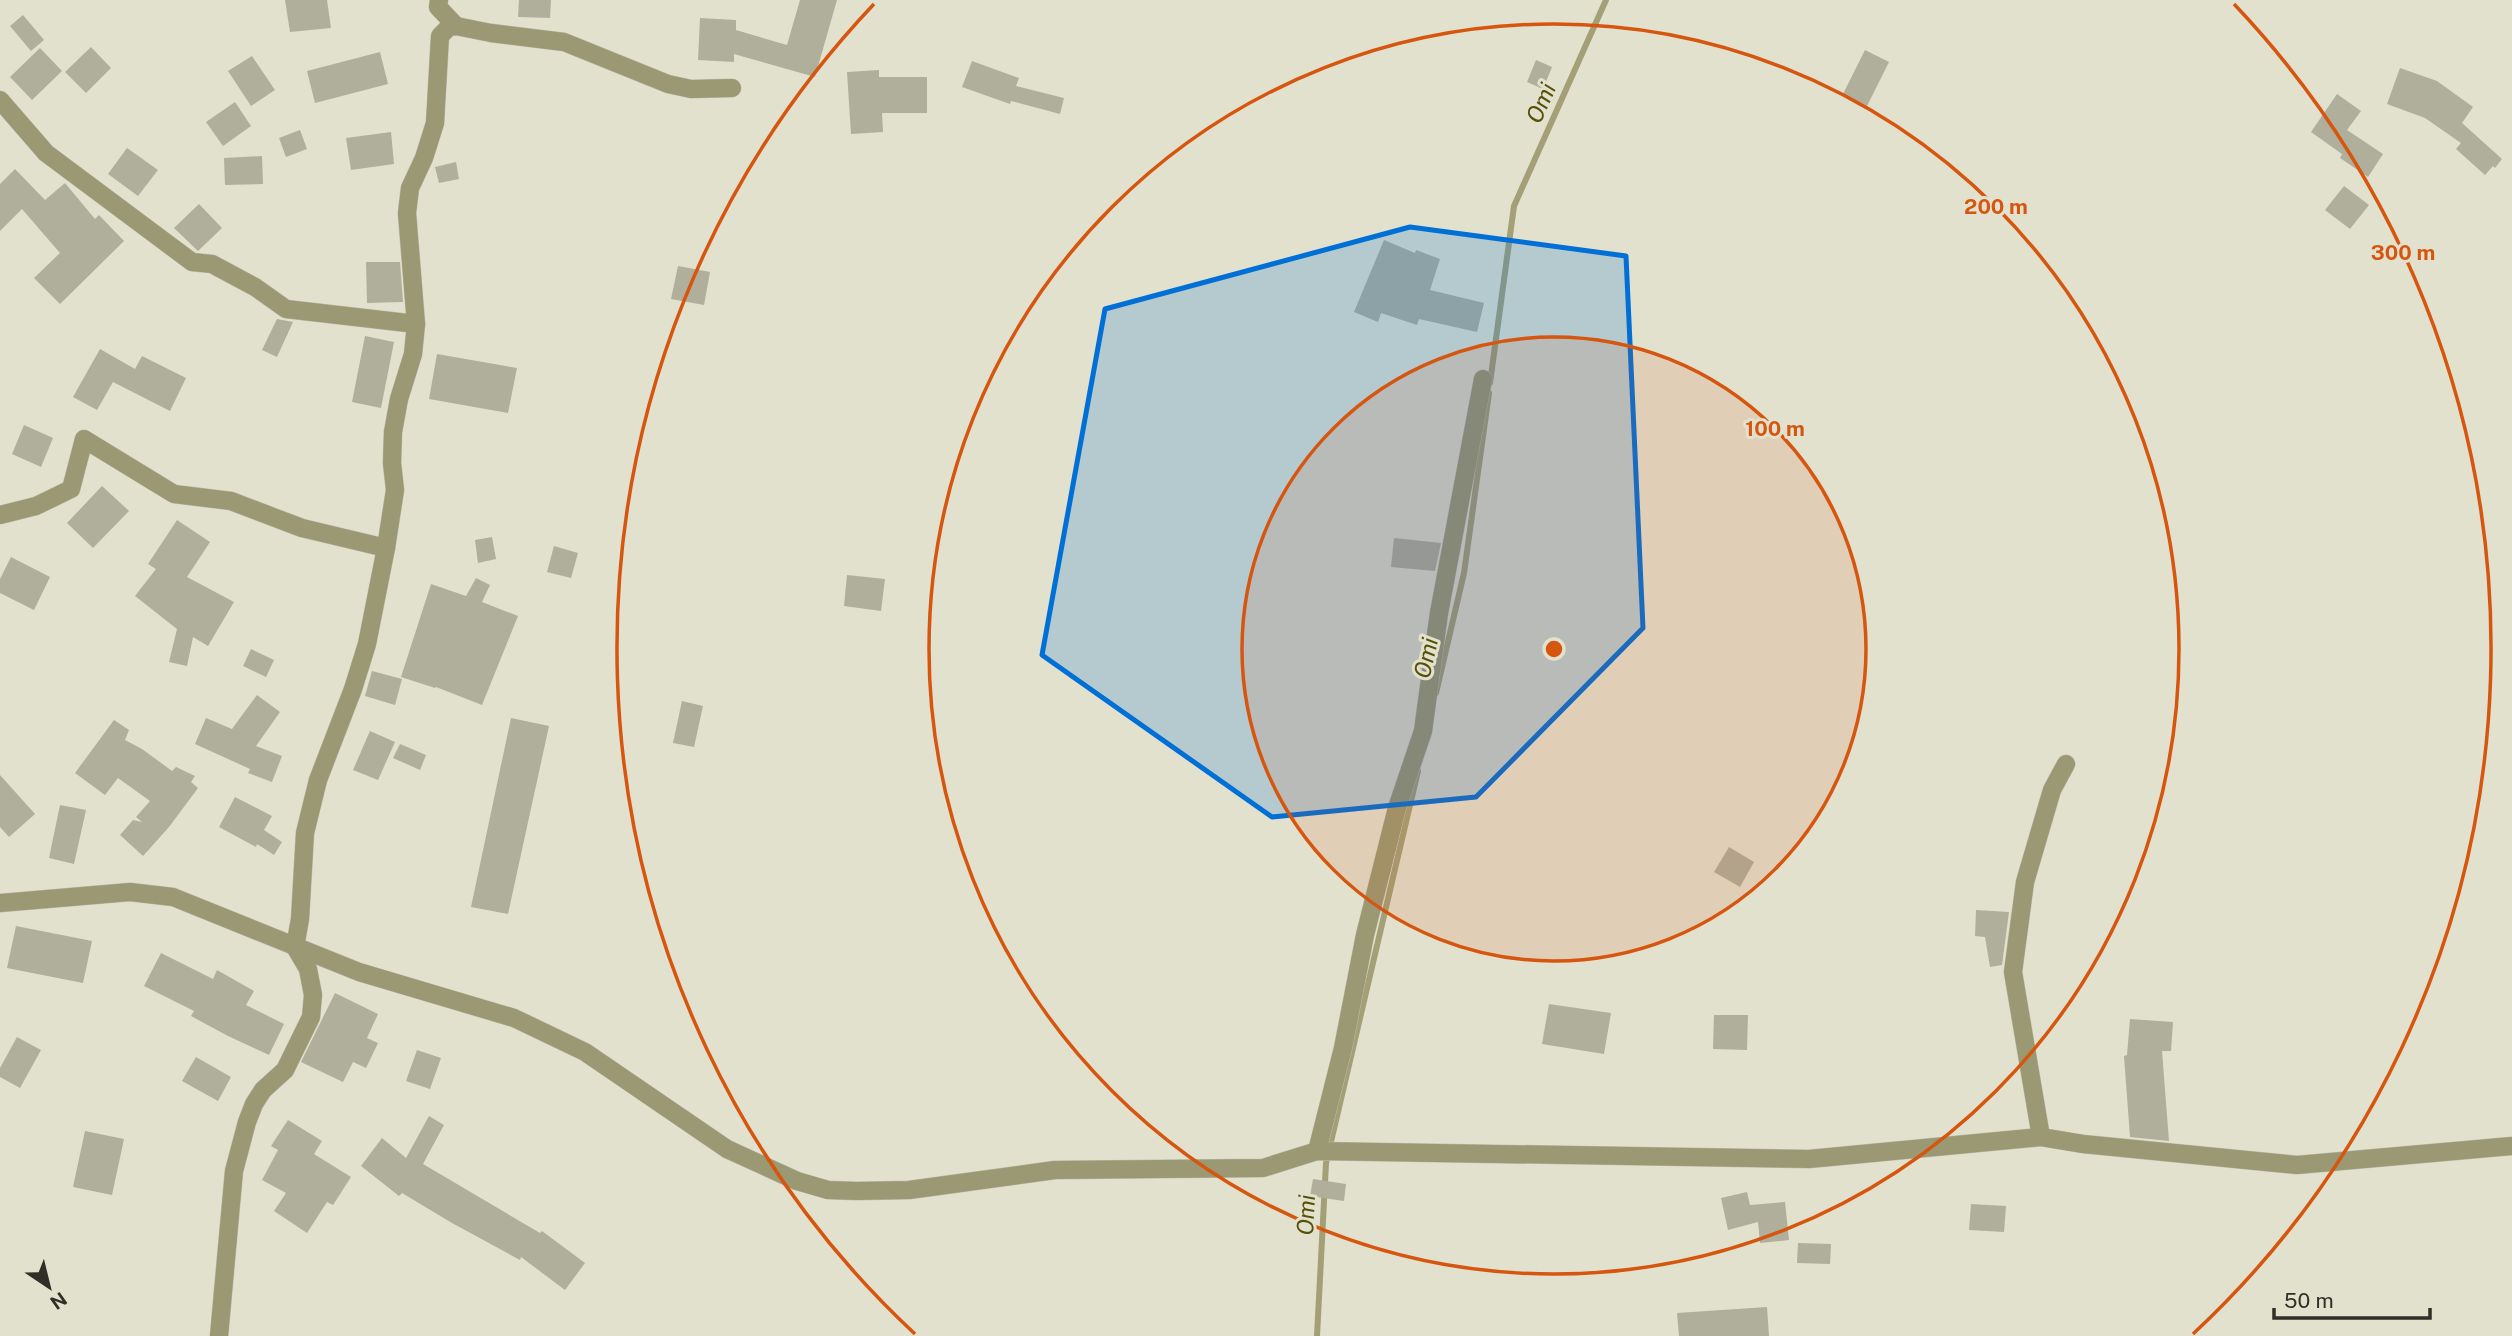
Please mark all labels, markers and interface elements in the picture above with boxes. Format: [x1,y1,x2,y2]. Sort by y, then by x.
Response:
water label: Omi [1520,78,1561,127]
text: 200 m [1964,194,2028,219]
text: 300 m [2371,240,2435,265]
text: 100 m [1745,416,1805,441]
water label: Omi [1408,635,1443,681]
centre of rings [1542,637,1566,661]
water label: Omi [1291,1194,1320,1236]
north arrow [14,1252,84,1322]
scale bar [2274,1276,2430,1320]
text: N [46,1288,71,1314]
text: 50 m [2284,1288,2334,1313]

